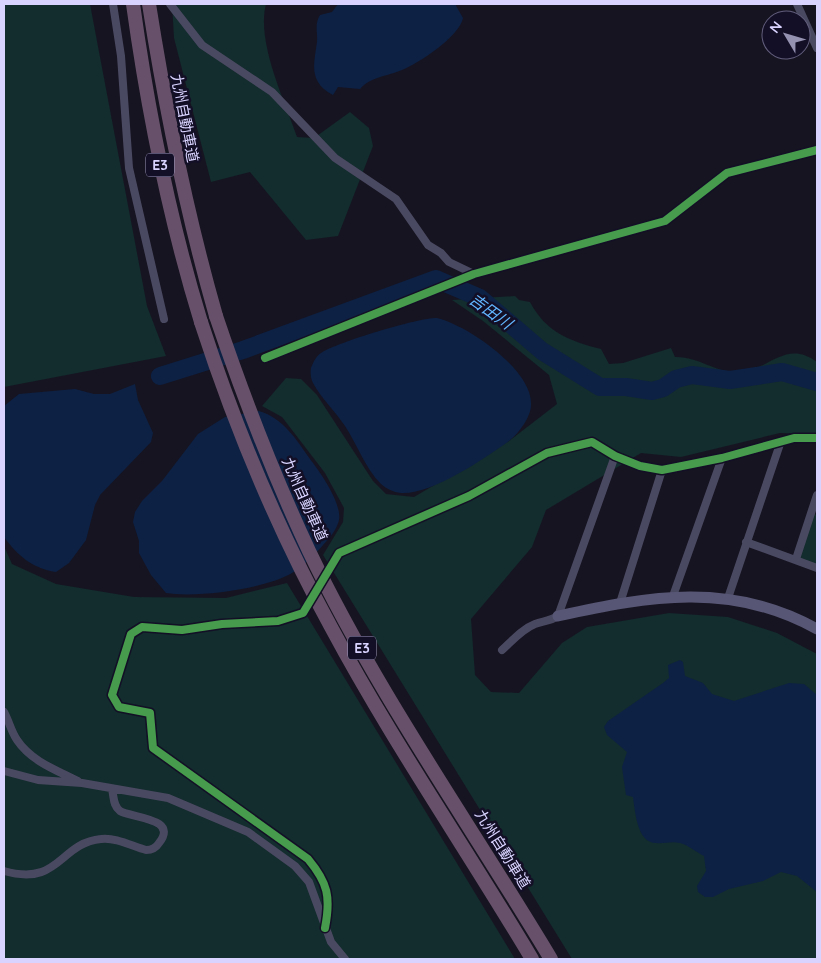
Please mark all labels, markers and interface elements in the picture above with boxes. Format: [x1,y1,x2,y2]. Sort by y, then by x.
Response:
north arrow [761,10,811,60]
text: N [765,17,786,37]
street label: 九州自動車道 [167,72,203,164]
road number: E3 [146,154,174,176]
water label: 吉田川 [466,289,518,334]
street label: 九州自動車道 [278,454,332,544]
road number: E3 [348,636,376,660]
street label: 九州自動車道 [471,806,535,892]

